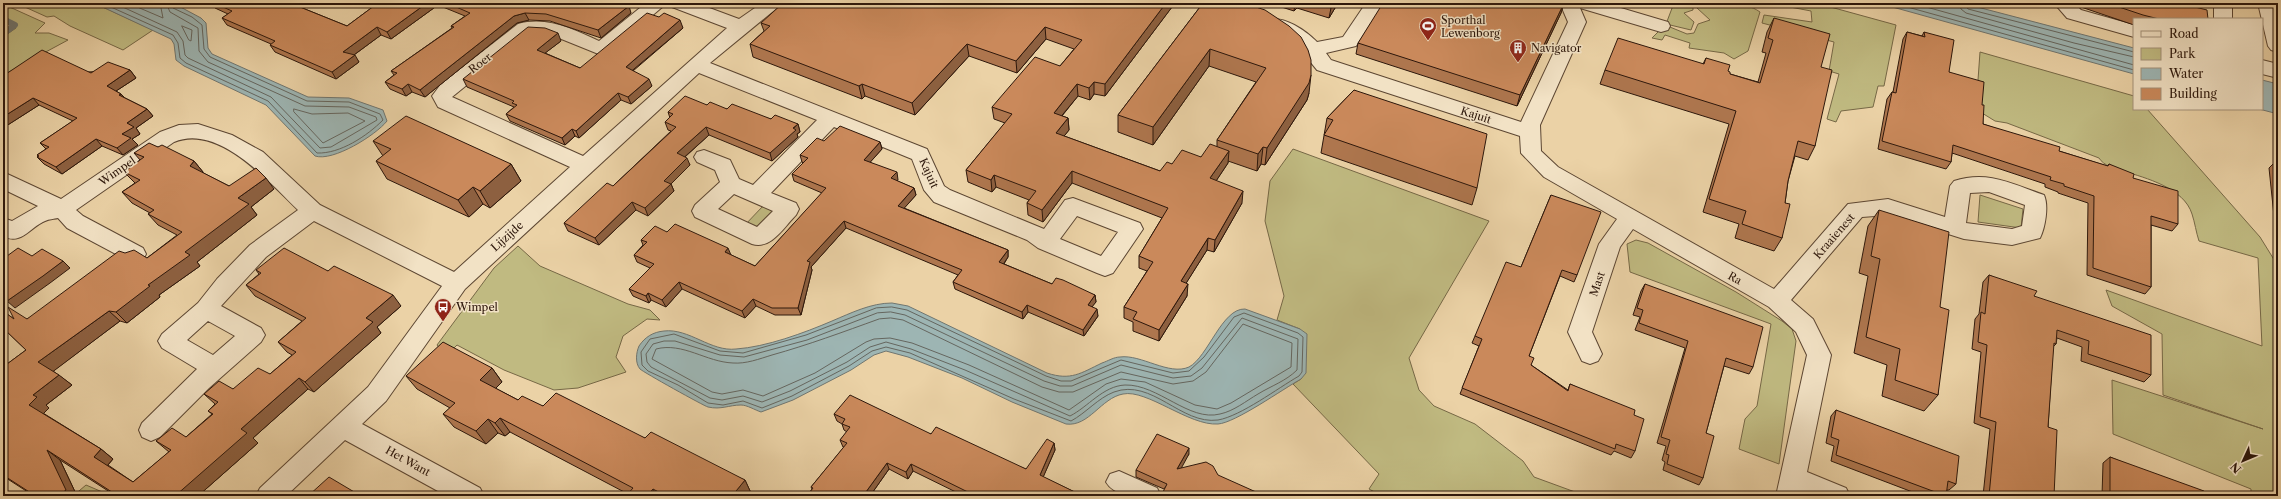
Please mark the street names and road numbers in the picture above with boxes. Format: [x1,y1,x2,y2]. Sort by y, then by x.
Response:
street label: Roer [466,49,495,76]
street label: Kajuit [1459,103,1493,127]
street label: Wimpel [95,153,139,189]
street label: Kajuit [916,156,942,190]
street label: Kraaienest [1810,210,1858,262]
street label: Lijzijde [488,218,526,254]
street label: Ra [1726,269,1745,288]
street label: Mast [1586,270,1608,298]
street label: Het Want [383,443,433,479]

